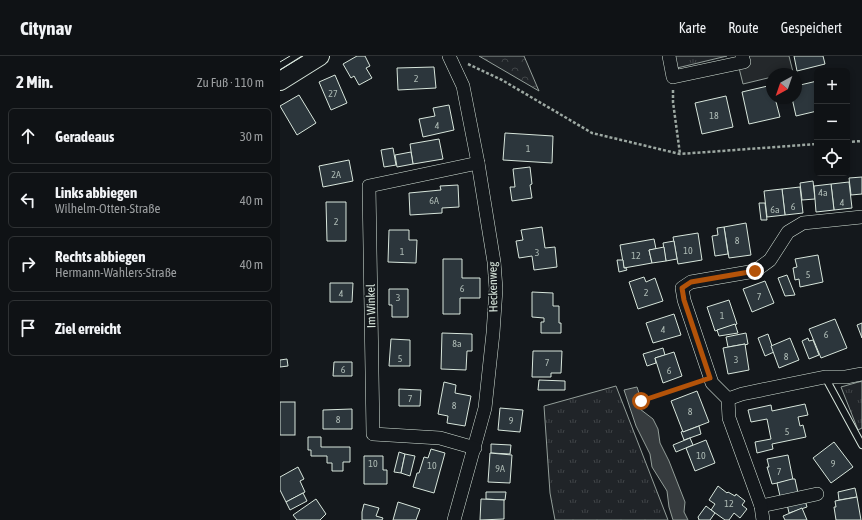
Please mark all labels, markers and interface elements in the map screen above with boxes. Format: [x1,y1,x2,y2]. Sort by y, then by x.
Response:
text: Citynav [20,17,72,39]
text: Karte [679,20,706,36]
text: Route [728,20,759,36]
text: Gespeichert [781,20,842,36]
north arrow [766,68,802,104]
map controls [814,68,850,176]
button: + [814,68,850,104]
text: 2 Min. [16,72,53,92]
house number: 2 [414,73,419,84]
text: Zu Fuß · 110 m [197,75,264,90]
house number: 27 [328,88,338,99]
button: − [814,104,850,140]
house number: 18 [709,110,719,121]
house number: 4 [435,120,440,131]
icon: ahead [17,125,39,147]
text: Geradeaus [55,128,114,145]
text: 30 m [240,129,263,144]
button: locate [814,140,850,176]
house number: 1 [526,143,531,154]
house number: 2A [331,169,341,180]
text: Links abbiegen [55,184,137,201]
house number: 4a [818,187,828,198]
icon: left [17,189,39,211]
text: 40 m [240,193,263,208]
house number: 6A [429,195,439,206]
house number: 4 [840,197,845,208]
text: Wilhelm-Otten-Straße [55,201,160,216]
house number: 6 [791,201,796,212]
house number: 6a [770,204,780,215]
house number: 2 [334,216,339,227]
house number: 8 [735,235,740,246]
house number: 10 [683,245,693,256]
house number: 1 [400,246,405,257]
house number: 3 [535,247,540,258]
text: Rechts abbiegen [55,248,145,265]
house number: 12 [631,250,641,261]
icon: right [17,253,39,275]
text: 40 m [240,257,263,272]
street label: Heckenweg [486,261,500,313]
route end [746,262,764,280]
text: Hermann-Wahlers-Straße [55,265,177,280]
house number: 5 [806,269,811,280]
street label: Im Winkel [364,283,378,328]
house number: 6 [460,283,465,294]
house number: 2 [644,287,649,298]
house number: 4 [339,288,344,299]
house number: 7 [757,291,762,302]
house number: 3 [396,292,401,303]
house number: 1 [720,310,725,321]
icon: arrive [17,317,39,339]
text: Ziel erreicht [55,320,121,337]
house number: 4 [661,324,666,335]
house number: 6 [824,329,829,340]
house number: 8a [452,338,462,349]
house number: 8 [784,351,789,362]
house number: 5 [398,353,403,364]
house number: 3 [734,354,739,365]
house number: 7 [545,357,550,368]
house number: 6 [341,364,346,375]
house number: 6 [667,365,672,376]
route start [632,392,650,410]
house number: 7 [408,393,413,404]
house number: 8 [452,400,457,411]
house number: 8 [688,406,693,417]
house number: 8 [336,414,341,425]
house number: 9 [509,415,514,426]
house number: 5 [785,426,790,437]
house number: 10 [696,450,706,461]
house number: 10 [368,458,378,469]
house number: 9 [831,458,836,469]
house number: 10 [427,460,437,471]
house number: 9A [495,463,505,474]
house number: 7 [777,466,782,477]
house number: 12 [724,498,734,509]

